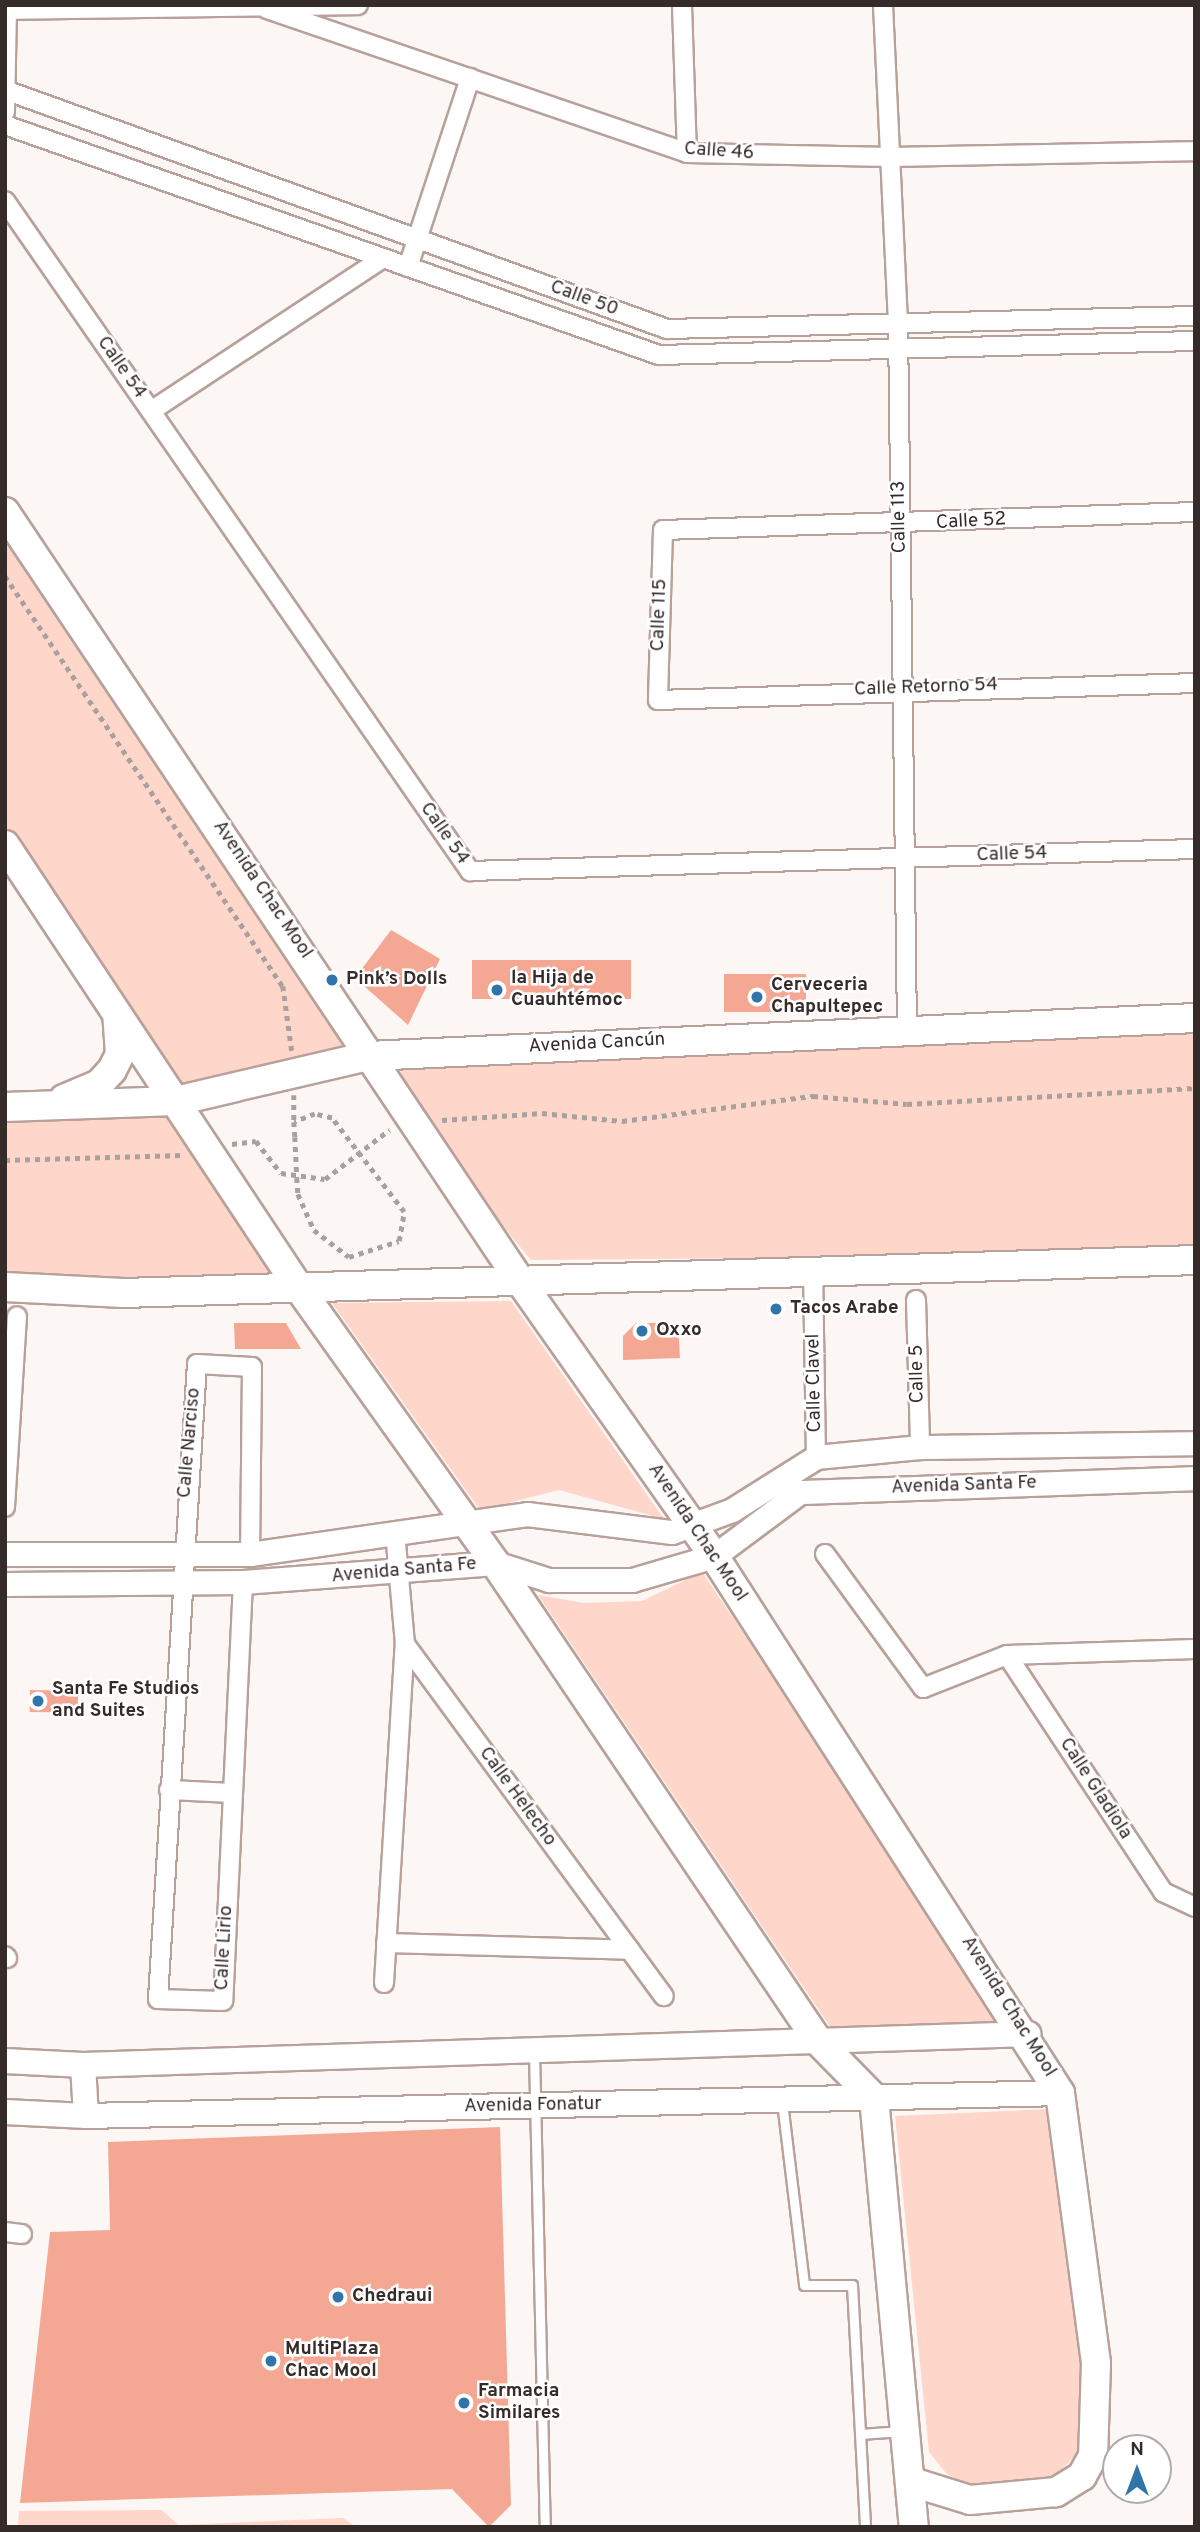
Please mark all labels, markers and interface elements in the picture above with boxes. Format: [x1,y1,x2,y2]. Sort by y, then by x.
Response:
street label: Calle 46 [683,138,755,166]
street label: Calle 50 [547,276,621,322]
street label: Calle 54 [91,332,151,404]
street label: Calle 113 [888,481,912,553]
street label: Calle 52 [935,509,1007,535]
street label: Calle 115 [647,578,673,652]
street label: Calle Retorno 54 [854,674,998,702]
street label: Calle 54 [414,798,474,870]
street label: Avenida Chac Mool [207,817,317,963]
street label: Calle 54 [976,842,1048,868]
place label: la Hija de Cuauhtémoc [511,968,623,1012]
place label: Pink’s Dolls [346,969,447,991]
marker: Pink’s Dolls [324,972,340,988]
place label: Cerveceria Chapultepec [771,975,883,1019]
marker: la Hija de Cuauhtémoc [489,982,505,998]
marker: Cerveceria Chapultepec [749,989,765,1005]
street label: Avenida Cancún [528,1029,666,1059]
place label: Tacos Arabe [790,1298,899,1320]
marker: Tacos Arabe [768,1301,784,1317]
place label: Oxxo [656,1320,702,1342]
marker: Oxxo [634,1323,650,1339]
street label: Calle Clavel [803,1333,827,1433]
street label: Calle 5 [906,1344,930,1404]
street label: Calle Narciso [174,1387,206,1499]
street label: Avenida Chac Mool [642,1460,752,1606]
street label: Avenida Santa Fe [891,1472,1037,1500]
street label: Avenida Santa Fe [331,1553,477,1589]
place label: Santa Fe Studios and Suites [52,1679,199,1723]
marker: Santa Fe Studios and Suites [30,1693,46,1709]
street label: Calle Gladiola [1054,1734,1136,1844]
street label: Calle Helecho [473,1743,561,1851]
street label: Calle Lirio [211,1905,239,1991]
street label: Avenida Chac Mool [955,1932,1061,2082]
street label: Avenida Fonatur [464,2093,602,2119]
place label: Chedraui [352,2286,432,2308]
marker: Chedraui [330,2289,346,2305]
place label: MultiPlaza Chac Mool [285,2339,379,2383]
marker: MultiPlaza Chac Mool [263,2353,279,2369]
place label: Farmacia Similares [478,2381,560,2425]
marker: Farmacia Similares [456,2395,472,2411]
north arrow [1102,2434,1172,2504]
text: N [1130,2438,1144,2462]

